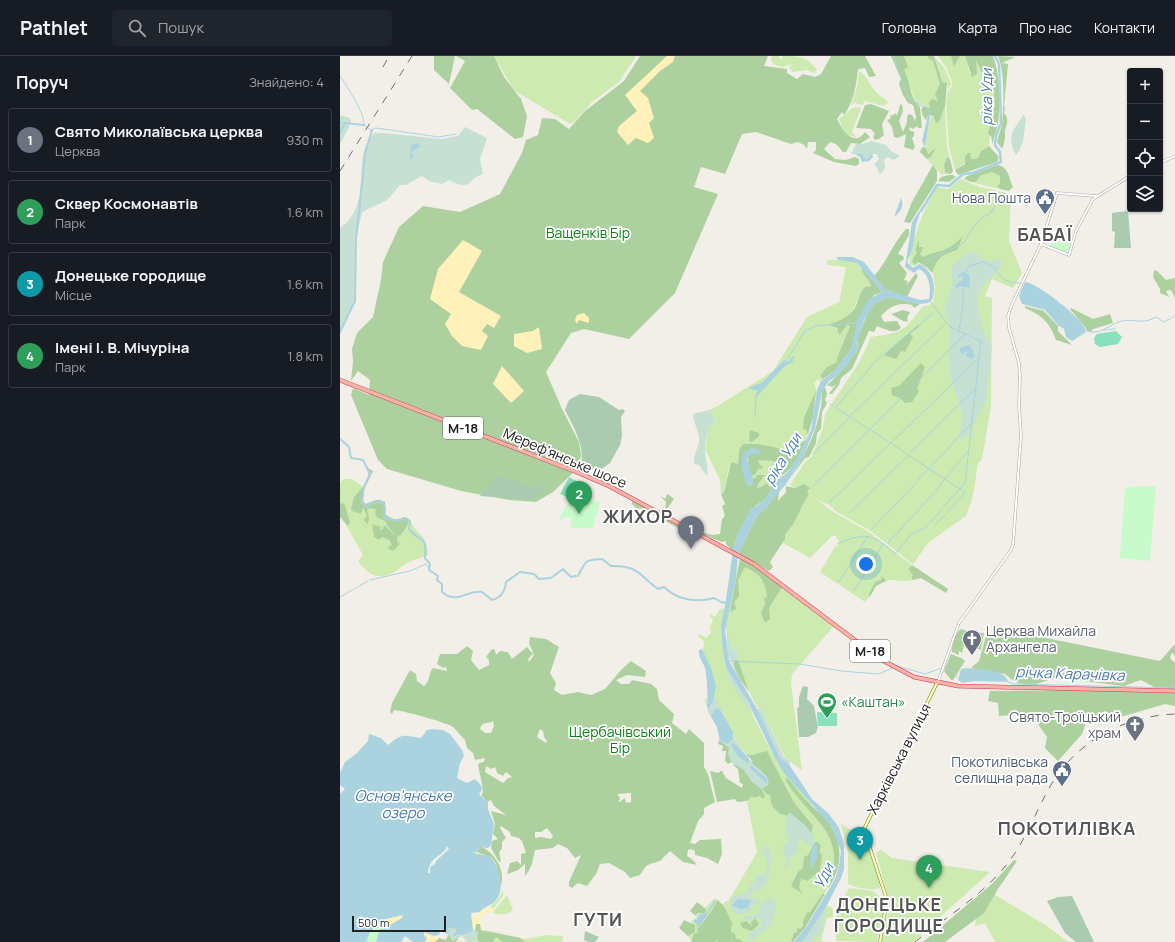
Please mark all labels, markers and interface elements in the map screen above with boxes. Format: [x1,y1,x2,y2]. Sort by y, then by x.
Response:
search box [112,10,392,46]
text: Pathlet [20,15,88,41]
icon: search [126,17,148,39]
text: Пошук [158,17,204,38]
text: Головна [882,18,936,37]
text: Карта [958,18,997,37]
text: Про нас [1019,18,1072,37]
text: Контакти [1094,18,1155,37]
water label: ріка Уди [976,67,997,125]
map controls [1127,68,1163,212]
button: + [1127,68,1163,104]
text: Поруч [16,71,68,94]
text: Знайдено: 4 [249,73,324,91]
button: − [1127,104,1163,140]
text: Свято Миколаївська церква [55,121,263,142]
text: 1 [27,131,33,149]
text: 930 m [286,131,323,149]
button: locate [1127,140,1163,176]
text: Церква [55,142,100,160]
button: layers [1127,176,1163,212]
public building icon: Нова Пошта [1034,187,1056,215]
place label: Нова Пошта [952,188,1031,207]
text: Сквер Космонавтів [55,193,198,214]
text: 2 [26,203,34,221]
text: 1.6 km [287,203,323,221]
text: Парк [55,214,85,232]
district label: БАБАЇ [1017,222,1073,246]
park label: Ващенків Бір [546,223,630,242]
text: Донецьке городище [55,265,206,286]
text: 3 [26,275,34,293]
text: 1.6 km [287,275,323,293]
text: Місце [55,286,92,304]
text: Імені І. В. Мічуріна [55,337,189,358]
text: 4 [26,347,34,365]
text: 1.8 km [288,347,323,365]
text: Парк [55,358,85,376]
road number: М-18 [443,417,483,439]
street label: Мереф'янське шосе [501,423,630,492]
water label: ріка Уди [759,428,807,488]
pin: 2 [566,481,592,514]
district label: ЖИХОР [603,504,673,528]
pin: 1 [678,516,704,549]
your location [856,554,876,574]
place label: Церква Михайла Архангела [986,621,1096,656]
church icon: Церква Михайла Архангела [961,628,983,656]
road number: М-18 [850,640,890,662]
water label: річка Карачівка [1015,661,1126,686]
sports icon: «Каштан» [816,691,838,719]
place label: «Каштан» [841,692,906,711]
street label: Харківська вулиця [862,700,935,817]
place label: Свято-Троїцький храм [1009,707,1121,742]
church icon: Свято-Троїцький храм [1124,714,1146,742]
park label: Щербачівський Бір [569,722,671,757]
place label: Покотилівська селищна рада [951,752,1048,787]
public building icon: Покотилівська селищна рада [1051,759,1073,787]
water label: Основ'янське озеро [354,785,453,823]
district label: ПОКОТИЛІВКА [998,816,1136,840]
pin: 3 [847,827,873,860]
pin: 4 [916,855,942,888]
water label: Уди [808,858,839,892]
district label: ДОНЕЦЬКЕ ГОРОДИЩЕ [834,892,944,937]
district label: ГУТИ [573,907,623,931]
scale bar [352,914,446,933]
text: 500 m [358,915,389,930]

